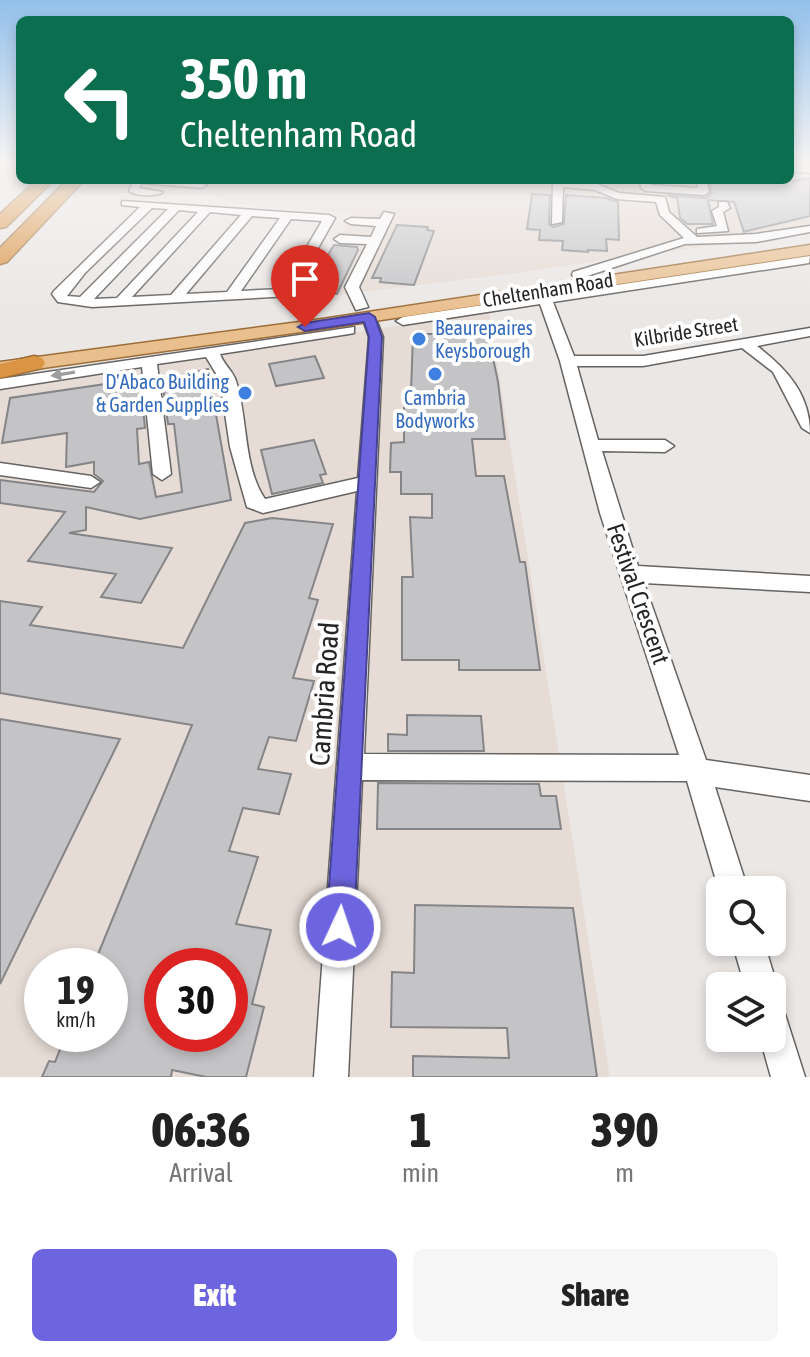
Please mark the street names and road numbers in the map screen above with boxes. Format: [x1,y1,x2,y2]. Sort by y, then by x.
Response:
street label: Cheltenham Road [481,268,615,311]
street label: Kilbride Street [632,312,740,351]
street label: Festival Crescent [602,520,675,668]
street label: Cambria Road [303,621,345,767]

